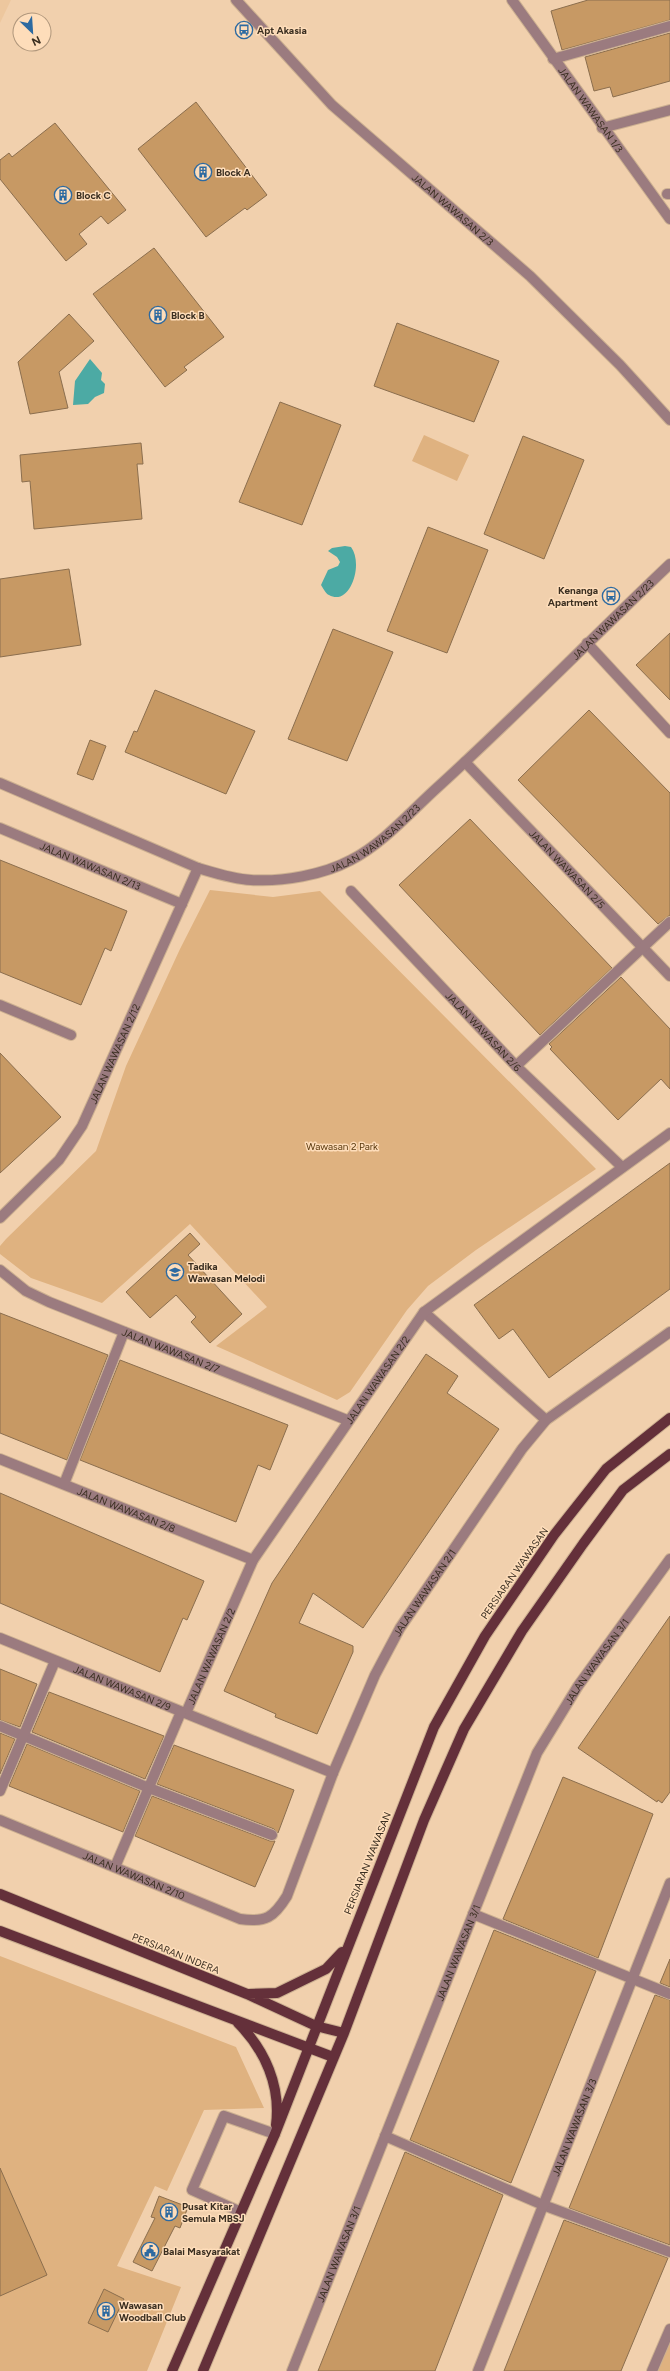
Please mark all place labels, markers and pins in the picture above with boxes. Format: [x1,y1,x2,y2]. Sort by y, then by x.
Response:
bus stop icon: Apt Akasia [234,20,254,40]
place label: Apt Akasia [257,24,307,37]
building icon: Block A [193,162,213,182]
place label: Block A [216,166,252,179]
building icon: Block C [53,185,73,205]
place label: Block C [76,189,111,202]
building icon: Block B [148,305,168,325]
place label: Block B [171,309,205,322]
place label: Kenanga Apartment [548,584,598,609]
bus stop icon: Kenanga Apartment [601,586,621,606]
place label: Tadika Wawasan Melodi [188,1260,266,1285]
school or university icon: Tadika Wawasan Melodi [165,1262,185,1282]
place label: Pusat Kitar Semula MBSJ [182,2200,244,2225]
building icon: Pusat Kitar Semula MBSJ [159,2202,179,2222]
public building icon: Balai Masyarakat [140,2241,160,2261]
place label: Balai Masyarakat [163,2245,240,2258]
place label: Wawasan Woodball Club [119,2299,186,2324]
building icon: Wawasan Woodball Club [96,2301,116,2321]

